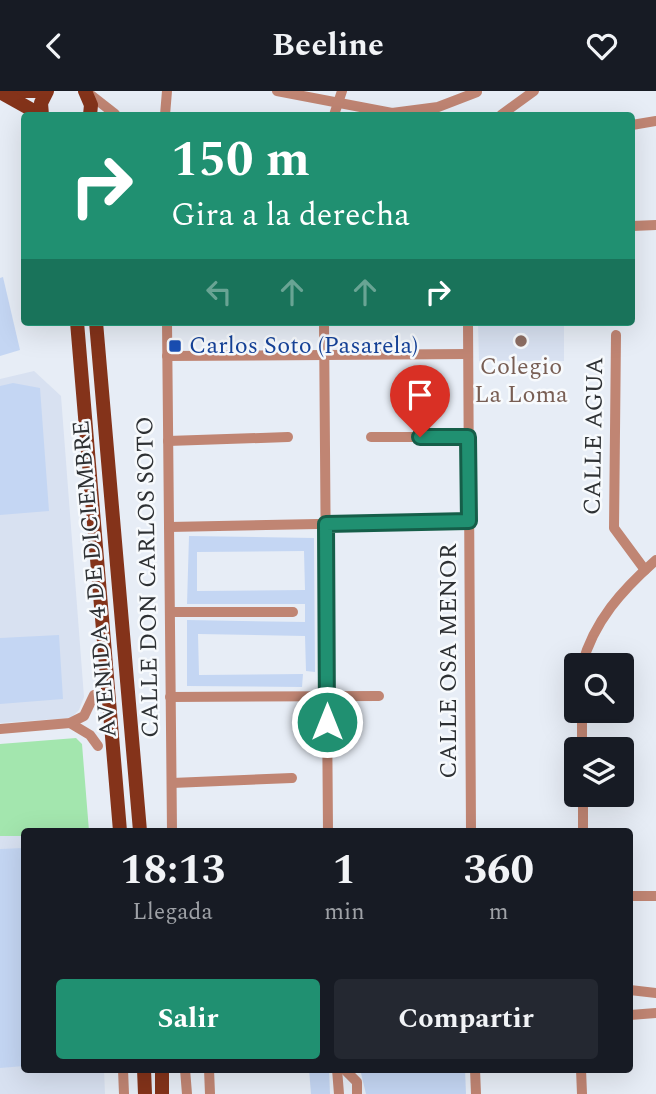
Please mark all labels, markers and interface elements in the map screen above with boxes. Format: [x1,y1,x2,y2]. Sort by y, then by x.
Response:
text: Beeline [272,21,384,70]
icon: back [35,27,73,65]
icon: heart [583,27,621,65]
text: 150 m [171,123,310,198]
icon: right [56,140,147,231]
text: Gira a la derecha [171,191,410,240]
icon: left [200,273,238,311]
icon: ahead [273,273,311,311]
icon: ahead [346,273,384,311]
icon: right [419,273,457,311]
place label: Carlos Soto (Pasarela) [189,328,418,364]
marker: Colegio La Loma [513,333,529,349]
marker: Carlos Soto (Pasarela) [167,338,183,354]
place label: Colegio La Loma [474,349,568,413]
street label: CALLE AGUA [575,357,613,515]
pin [390,365,450,437]
icon: arrive [401,376,439,414]
street label: CALLE DON CARLOS SOTO [127,416,169,738]
street label: AVENIDA 4 DE DICIEMBRE [63,419,127,739]
street label: CALLE OSA MENOR [431,543,467,779]
map controls [564,653,634,807]
button: search [564,653,634,723]
position arrow [290,685,364,759]
button: layers [564,737,634,807]
text: 18:13 [120,839,225,902]
text: 1 [333,839,356,902]
text: 360 [463,839,534,902]
text: Llegada [133,895,213,930]
text: min [324,895,365,930]
text: m [489,895,509,930]
button: Salir [56,979,320,1059]
button: Compartir [334,979,598,1059]

